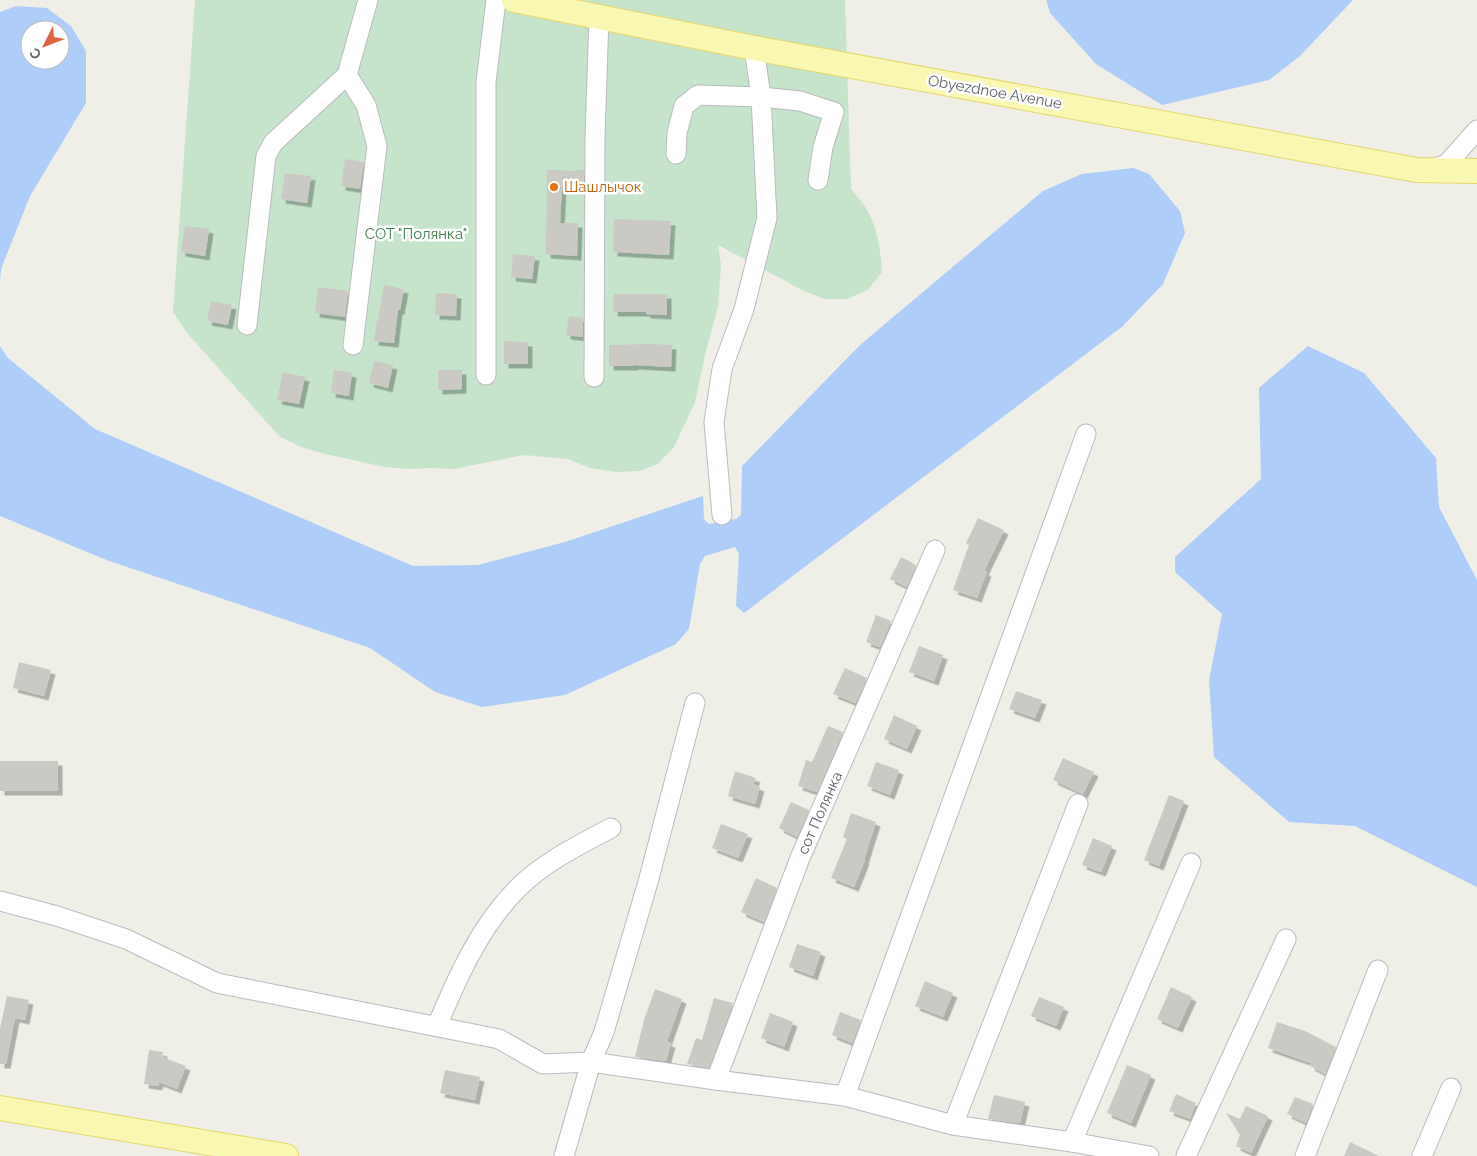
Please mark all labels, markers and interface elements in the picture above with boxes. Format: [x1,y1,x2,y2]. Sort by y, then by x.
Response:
north arrow [20,20,70,70]
text: С [26,44,44,63]
street label: Obyezdnoe Avenue [927,71,1064,113]
place label: Шашлычок [564,178,642,196]
marker: Шашлычок [548,181,560,193]
park label: СОТ "Полянка" [365,225,467,243]
street label: сот Полянка [794,769,846,857]

